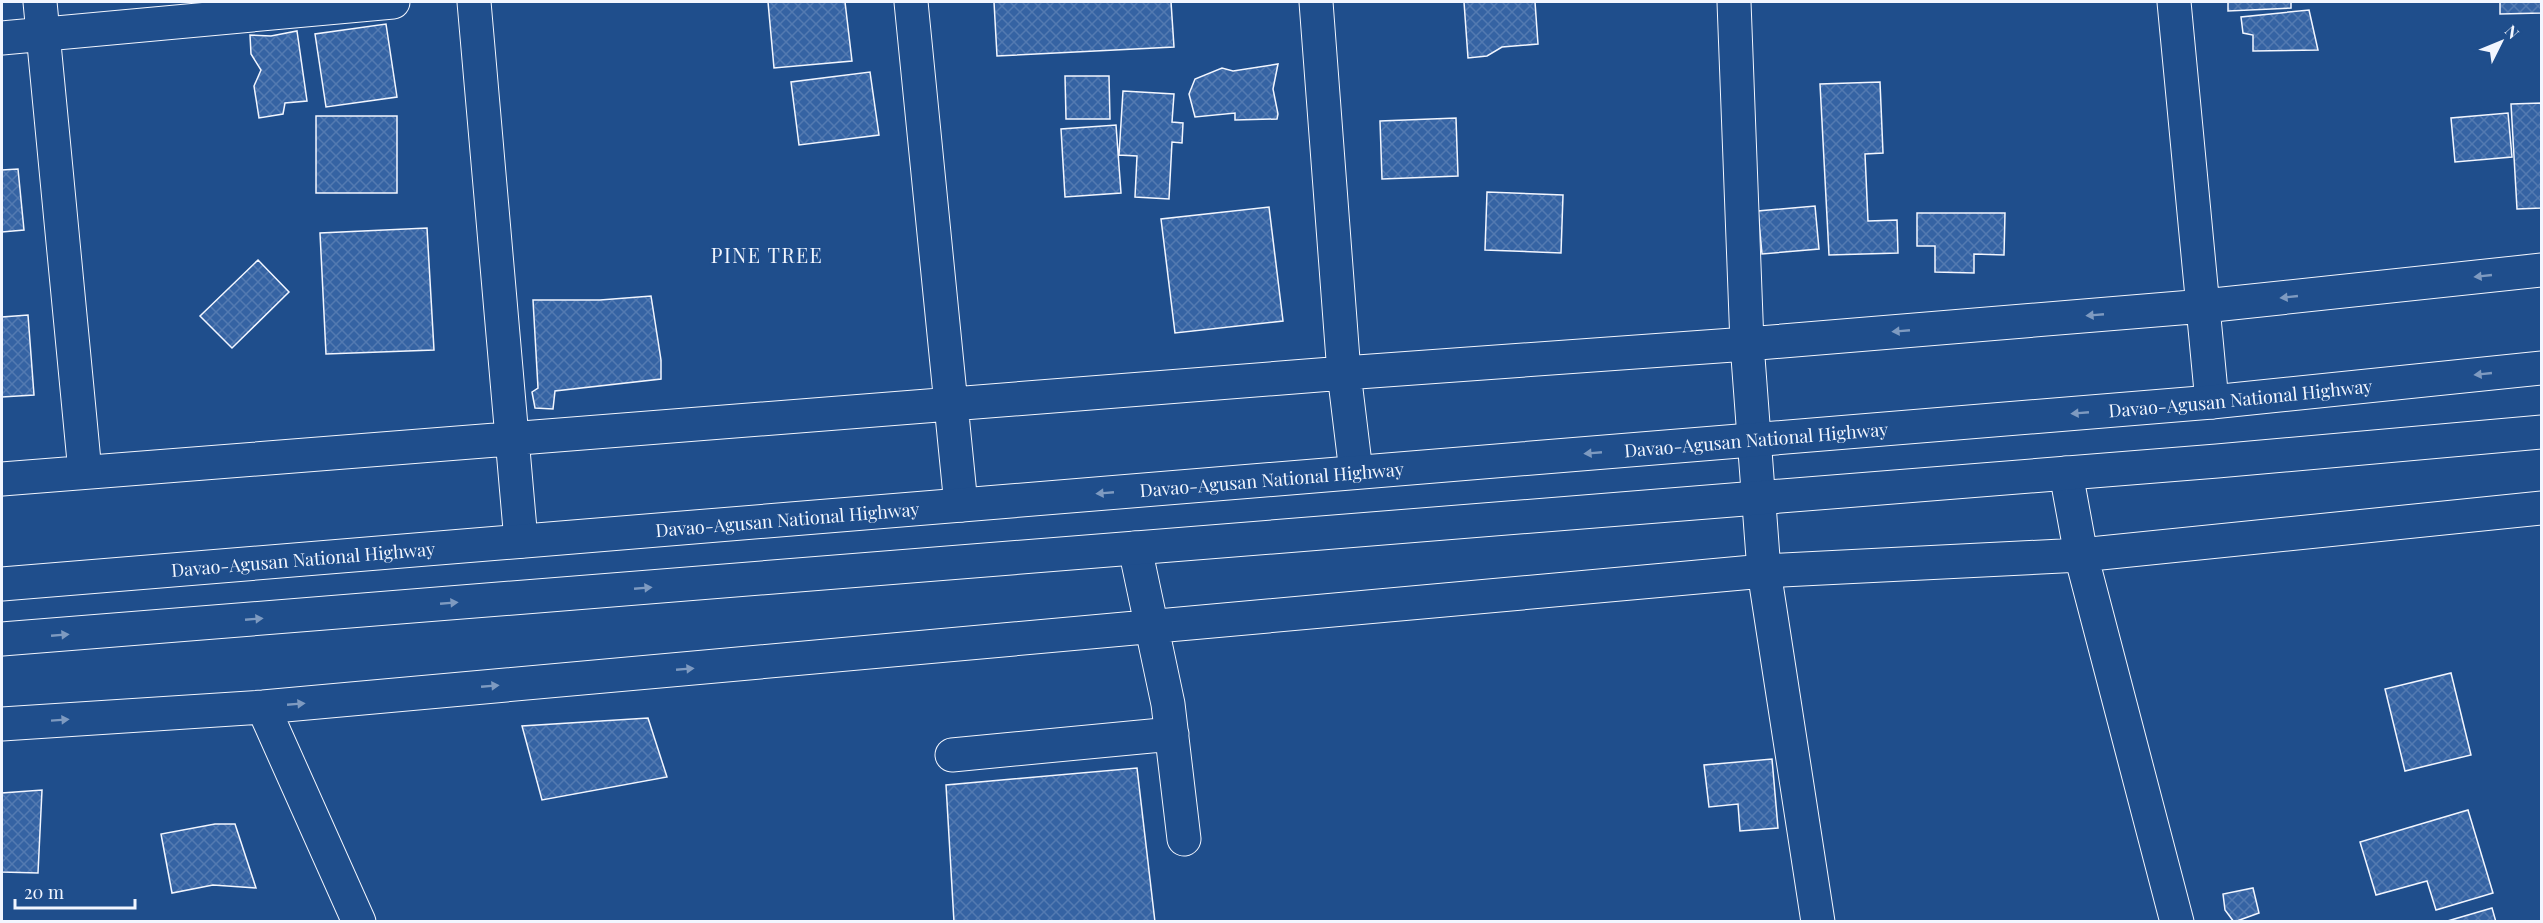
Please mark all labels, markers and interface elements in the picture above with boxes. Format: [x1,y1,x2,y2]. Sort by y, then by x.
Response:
north arrow [2471,12,2531,72]
text: N [2501,20,2524,43]
district label: PINE TREE [711,241,823,268]
one-way arrow [2474,271,2493,281]
one-way arrow [2280,292,2299,302]
one-way arrow [2086,310,2105,320]
one-way arrow [1891,326,1910,336]
one-way arrow [2474,369,2493,379]
street label: Davao-Agusan National Highway [2108,374,2373,422]
one-way arrow [2071,408,2090,418]
street label: Davao-Agusan National Highway [1623,417,1889,462]
one-way arrow [1583,448,1602,458]
street label: Davao-Agusan National Highway [1139,457,1405,502]
one-way arrow [1096,488,1115,498]
street label: Davao-Agusan National Highway [654,497,920,542]
street label: Davao-Agusan National Highway [170,536,436,582]
one-way arrow [633,583,652,593]
one-way arrow [439,598,458,608]
one-way arrow [245,614,264,624]
one-way arrow [50,630,69,640]
one-way arrow [675,664,694,674]
one-way arrow [481,681,500,691]
one-way arrow [287,699,306,709]
one-way arrow [50,716,69,725]
scale bar [15,872,135,910]
text: 20 m [24,880,64,904]

